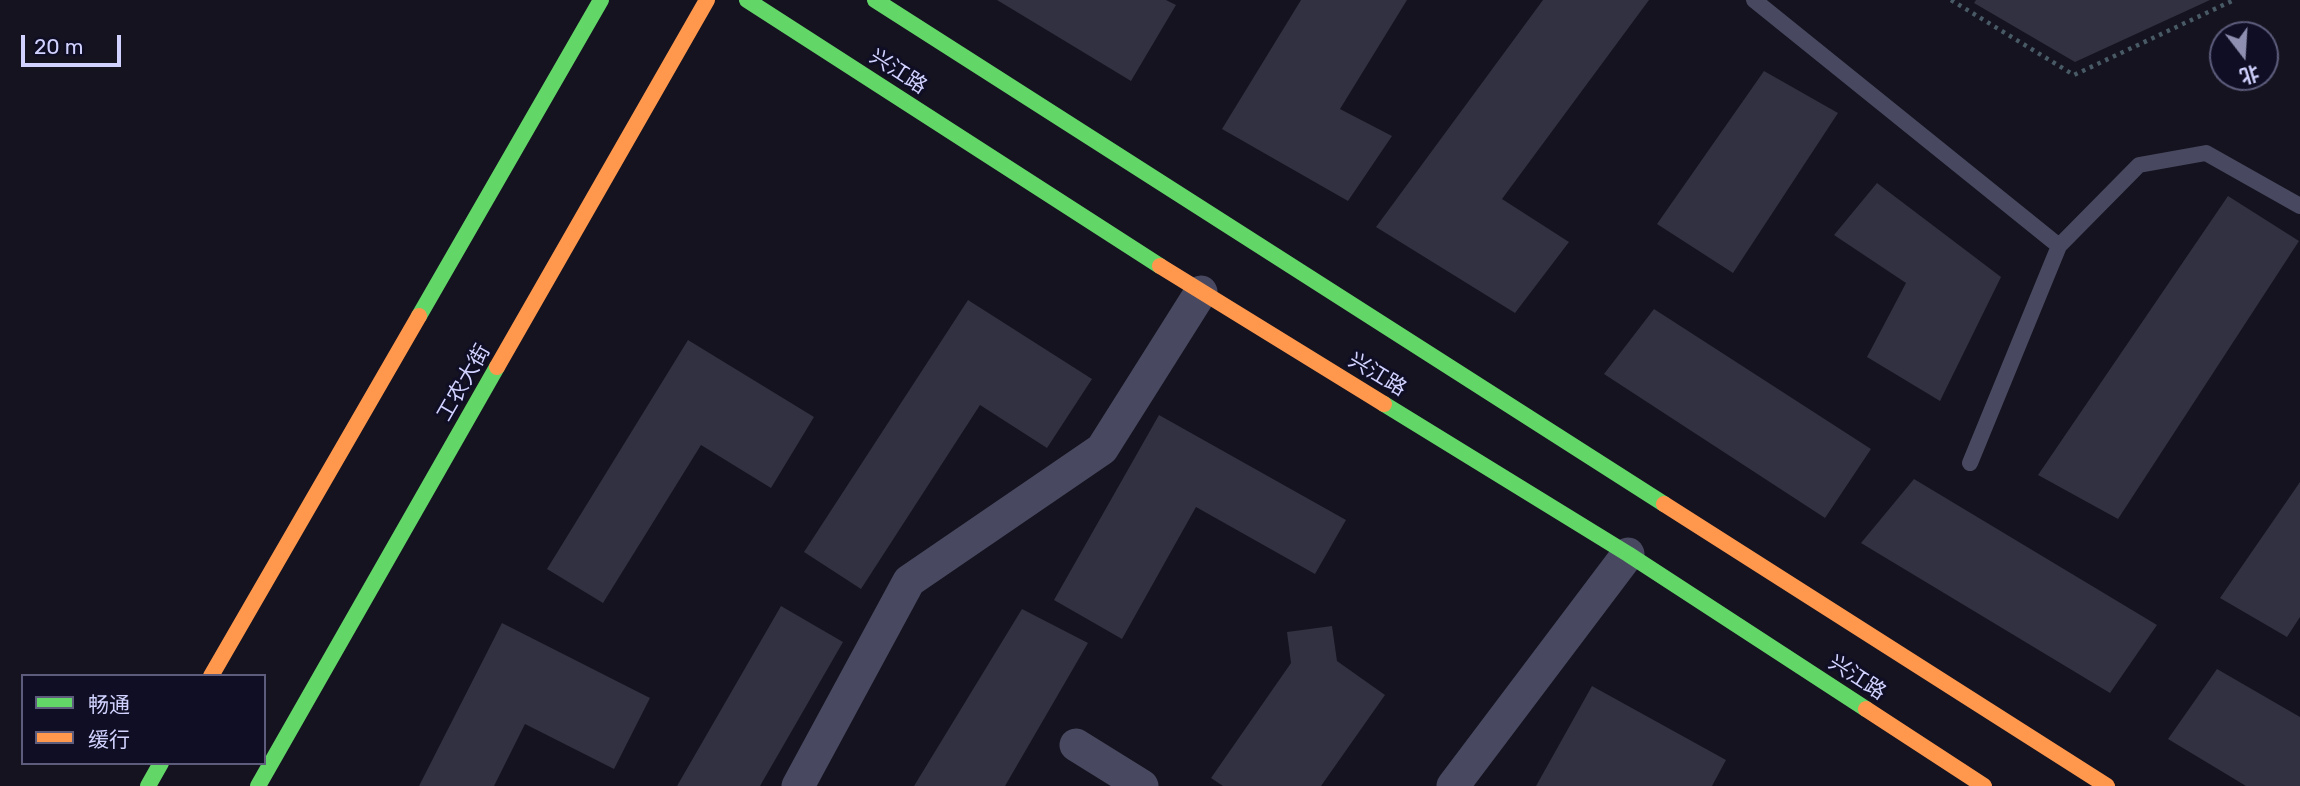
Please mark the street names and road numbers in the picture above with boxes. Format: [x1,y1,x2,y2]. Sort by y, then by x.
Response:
street label: 兴江路 [865,44,931,100]
street label: 工农大街 [432,340,496,426]
street label: 兴江路 [1344,348,1410,402]
street label: 兴江路 [1824,650,1890,706]

